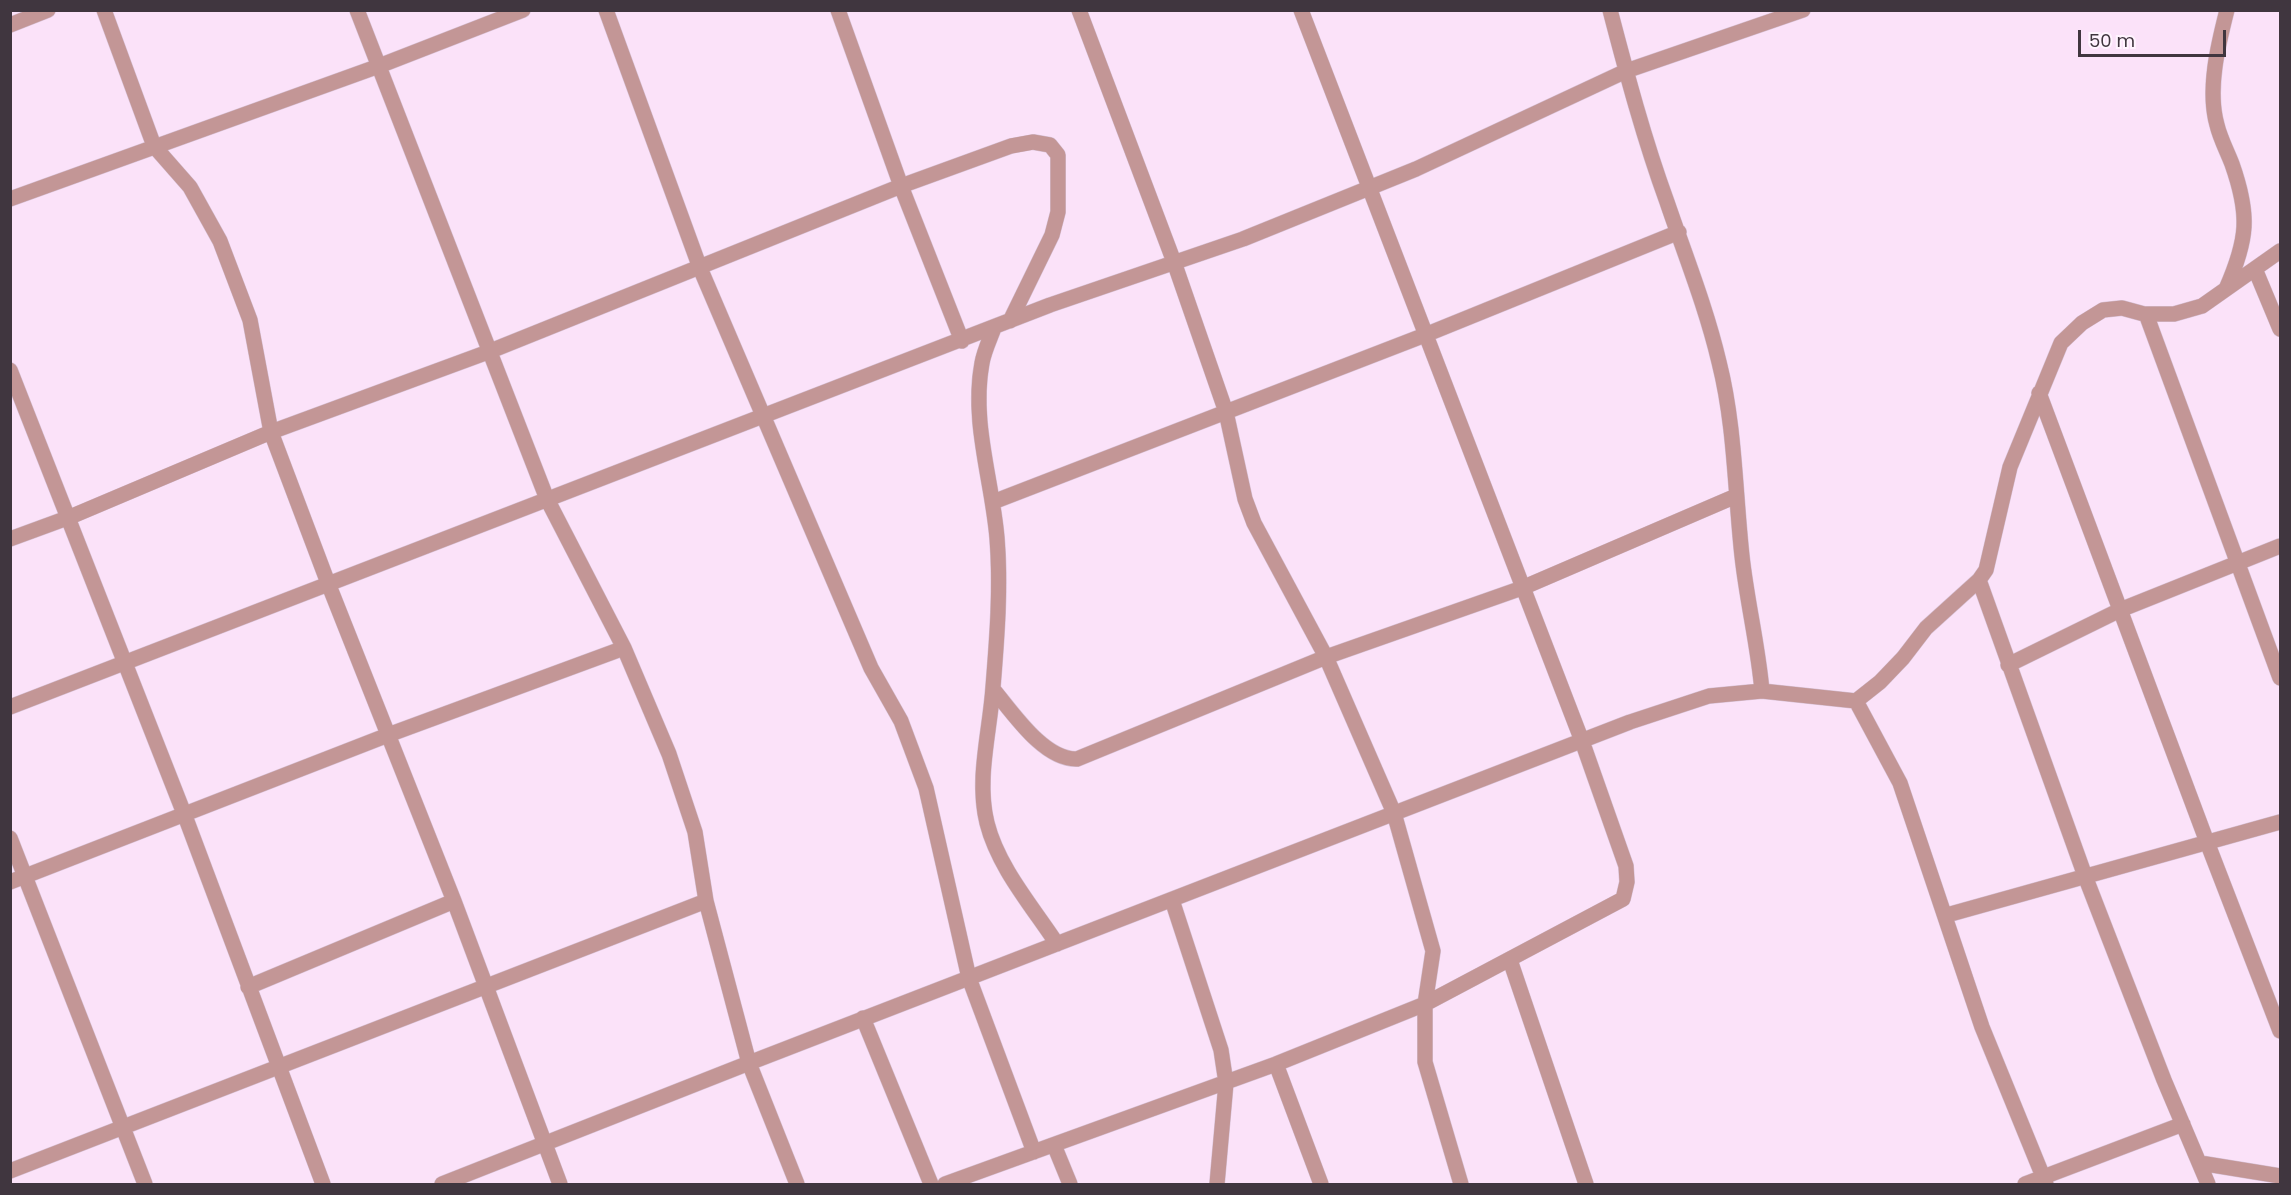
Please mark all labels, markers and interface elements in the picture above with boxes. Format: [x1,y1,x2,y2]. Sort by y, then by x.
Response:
scale bar [2081,18,2230,56]
text: 50 m [2089,28,2135,53]

